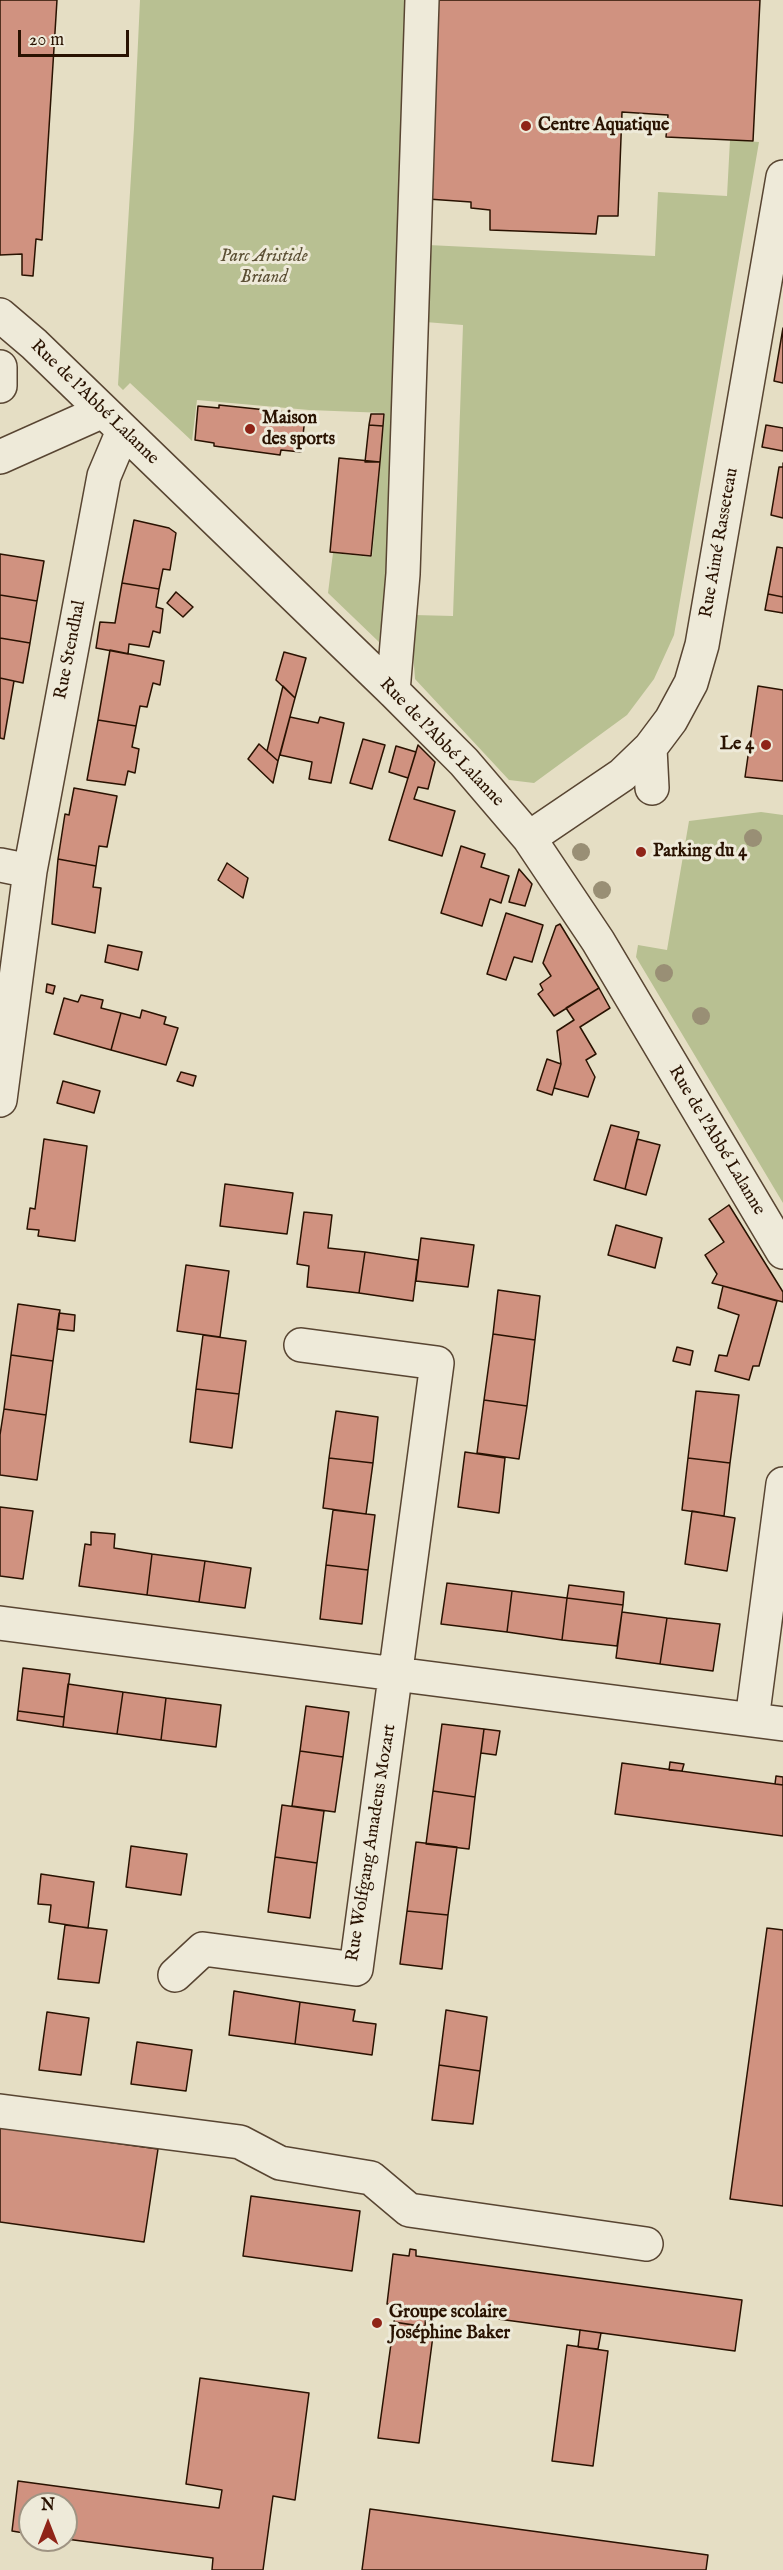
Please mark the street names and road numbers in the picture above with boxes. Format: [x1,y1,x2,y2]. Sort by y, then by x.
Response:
street label: Rue de l'Abbé Lalanne [25,336,163,470]
street label: Rue Aimé Rasseteau [696,466,744,620]
street label: Rue Stendhal [51,599,91,701]
street label: Rue de l'Abbé Lalanne [374,674,508,812]
street label: Rue de l'Abbé Lalanne [663,1062,769,1220]
street label: Rue Wolfgang Amadeus Mozart [343,1723,401,1963]

